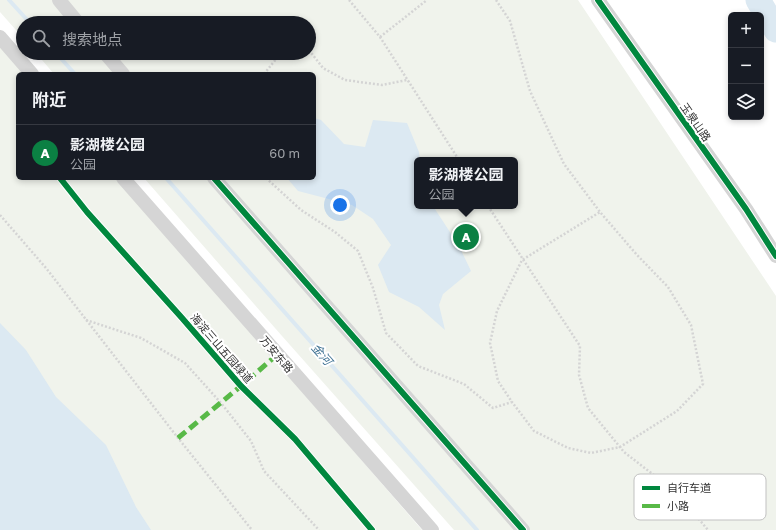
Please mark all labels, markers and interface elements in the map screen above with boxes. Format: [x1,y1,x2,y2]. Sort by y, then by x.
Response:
map controls [728,12,764,120]
button: + [728,12,764,48]
search box [16,16,316,60]
icon: search [30,27,52,49]
text: 搜索地点 [62,30,122,48]
button: − [728,48,764,84]
button: layers [728,84,764,120]
text: 附近 [32,89,66,110]
street label: 玉泉山路 [678,100,714,144]
text: 影湖楼公园 [70,135,145,153]
text: A [40,145,50,161]
text: 60 m [269,145,300,161]
text: 公园 [70,156,96,172]
popup [414,157,518,209]
text: 影湖楼公园 [428,165,504,183]
text: 公园 [428,186,455,202]
your location [330,195,350,215]
pin: A [453,222,479,252]
street label: 海淀三山五园绿道 [188,311,256,385]
street label: 万安东路 [258,333,296,375]
water label: 金河 [308,340,337,369]
legend [634,474,766,520]
text: 自行车道 [667,481,711,494]
text: 小路 [667,499,689,512]

